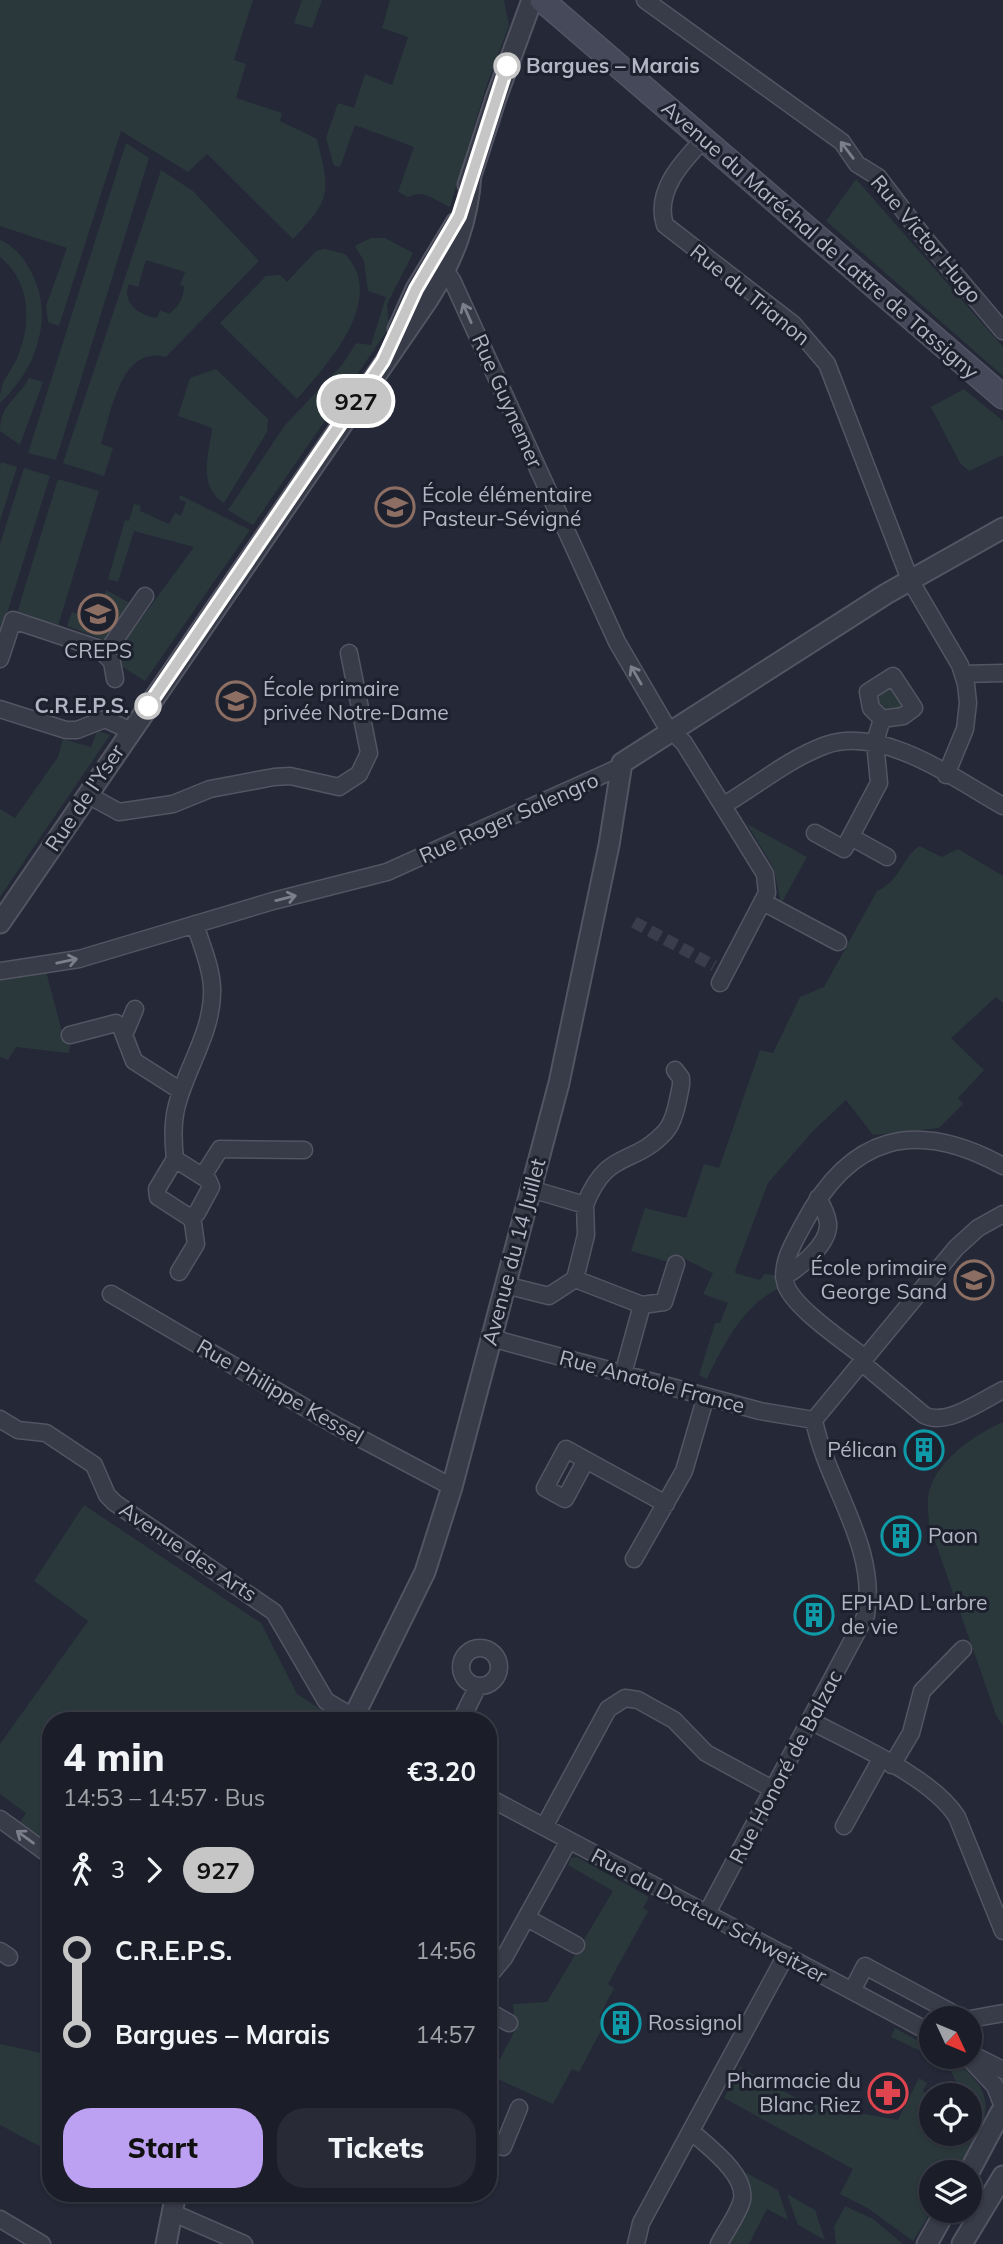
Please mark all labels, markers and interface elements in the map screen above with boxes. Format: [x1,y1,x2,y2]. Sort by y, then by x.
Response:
place label: Bargues – Marais [526,52,700,78]
marker: Bargues – Marais [494,53,520,79]
street label: Avenue du Maréchal de Lattre de Tassigny [657,94,984,384]
one-way arrow [840,142,855,160]
street label: Rue Victor Hugo [866,169,988,308]
street label: Rue du Trianon [685,238,816,350]
one-way arrow [460,303,473,324]
street label: Rue Guynemer [467,330,549,472]
line badge: 927 [316,378,396,424]
text: 927 [334,386,378,416]
place label: École élémentaire Pasteur-Sévigné [422,481,592,531]
school or university icon: École élémentaire Pasteur-Sévigné [374,486,416,528]
school or university icon: CREPS [77,593,119,635]
place label: CREPS [64,637,132,663]
one-way arrow [629,665,643,685]
place label: École primaire privée Notre-Dame [263,675,449,725]
school or university icon: École primaire privée Notre-Dame [215,680,257,722]
place label: C.R.E.P.S. [34,692,129,718]
marker: C.R.E.P.S. [135,693,161,719]
street label: Rue de l'Yser [39,739,130,856]
street label: Rue Roger Salengro [415,766,602,868]
one-way arrow [274,891,297,904]
one-way arrow [55,954,78,967]
street label: Avenue du 14 Juillet [476,1156,550,1348]
place label: École primaire George Sand [810,1254,947,1304]
school or university icon: École primaire George Sand [953,1259,995,1301]
street label: Rue Philippe Kessel [192,1333,369,1449]
street label: Rue Anatole France [557,1344,748,1418]
building icon: Pélican [903,1429,945,1471]
place label: Pélican [827,1436,897,1462]
street label: Avenue des Arts [115,1496,262,1607]
building icon: Paon [880,1515,922,1557]
place label: Paon [928,1522,978,1548]
place label: EPHAD L'arbre de vie [841,1589,988,1639]
building icon: EPHAD L'arbre de vie [793,1594,835,1636]
street label: Rue Honoré de Balzac [723,1665,847,1868]
text: 4 min [63,1733,165,1781]
text: €3.20 [407,1755,476,1788]
text: 14:53 – 14:57 · Bus [63,1783,265,1812]
one-way arrow [16,1830,35,1844]
street label: Rue du Docteur Schweitzer [587,1842,832,1989]
icon: walk [63,1851,101,1889]
icon: forward [135,1851,173,1889]
text: 3 [111,1855,125,1884]
text: 927 [197,1855,240,1885]
text: C.R.E.P.S. [115,1934,232,1967]
text: 14:56 [416,1936,476,1965]
building icon: Rossignol [600,2002,642,2044]
north arrow [919,2006,982,2068]
map controls [919,2006,982,2223]
place label: Rossignol [648,2009,742,2035]
text: Bargues – Marais [115,2018,330,2051]
text: 14:57 [416,2020,476,2049]
place label: Pharmacie du Blanc Riez [727,2067,861,2117]
pharmacy icon: Pharmacie du Blanc Riez [867,2072,909,2114]
button: locate [919,2083,982,2146]
button: Start [63,2108,263,2188]
button: Tickets [277,2108,476,2188]
button: layers [919,2160,982,2223]

